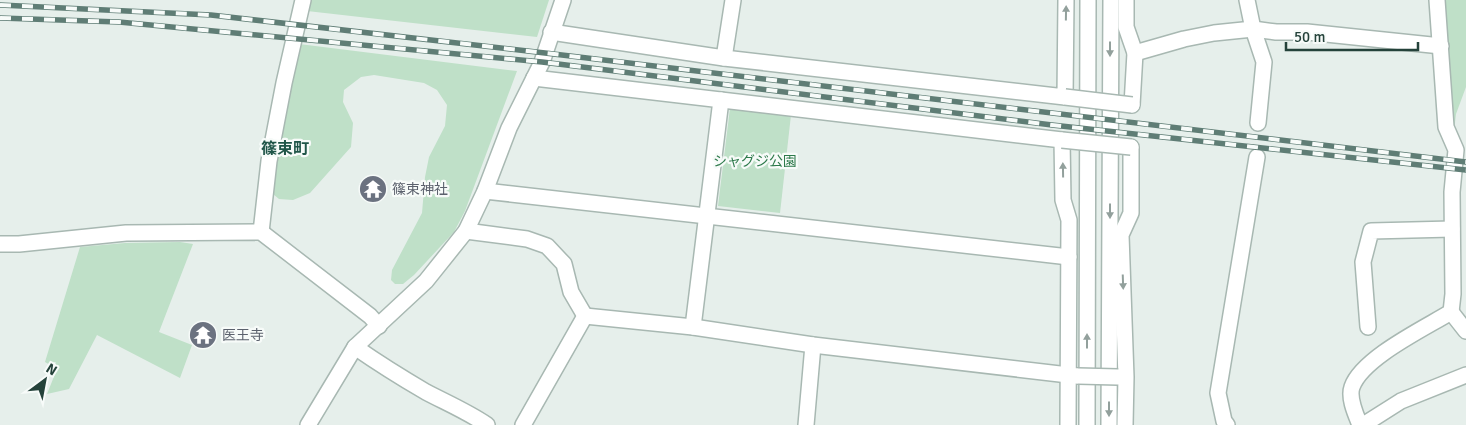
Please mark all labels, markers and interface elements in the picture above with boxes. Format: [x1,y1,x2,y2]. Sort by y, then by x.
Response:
one-way arrow [1062,5,1070,21]
scale bar [1286,20,1418,52]
text: 50 m [1294,28,1325,46]
one-way arrow [1106,41,1114,57]
district label: 篠束町 [261,139,309,159]
park label: シャグジ公園 [713,153,797,170]
one-way arrow [1059,162,1067,178]
temple icon: 篠束神社 [358,174,388,204]
place label: 篠束神社 [392,181,448,198]
one-way arrow [1106,203,1114,219]
one-way arrow [1119,274,1127,290]
temple icon: 医王寺 [188,320,218,350]
place label: 医王寺 [222,327,264,344]
one-way arrow [1083,333,1091,349]
north arrow [20,355,70,405]
text: N [43,360,60,379]
one-way arrow [1105,401,1113,417]

